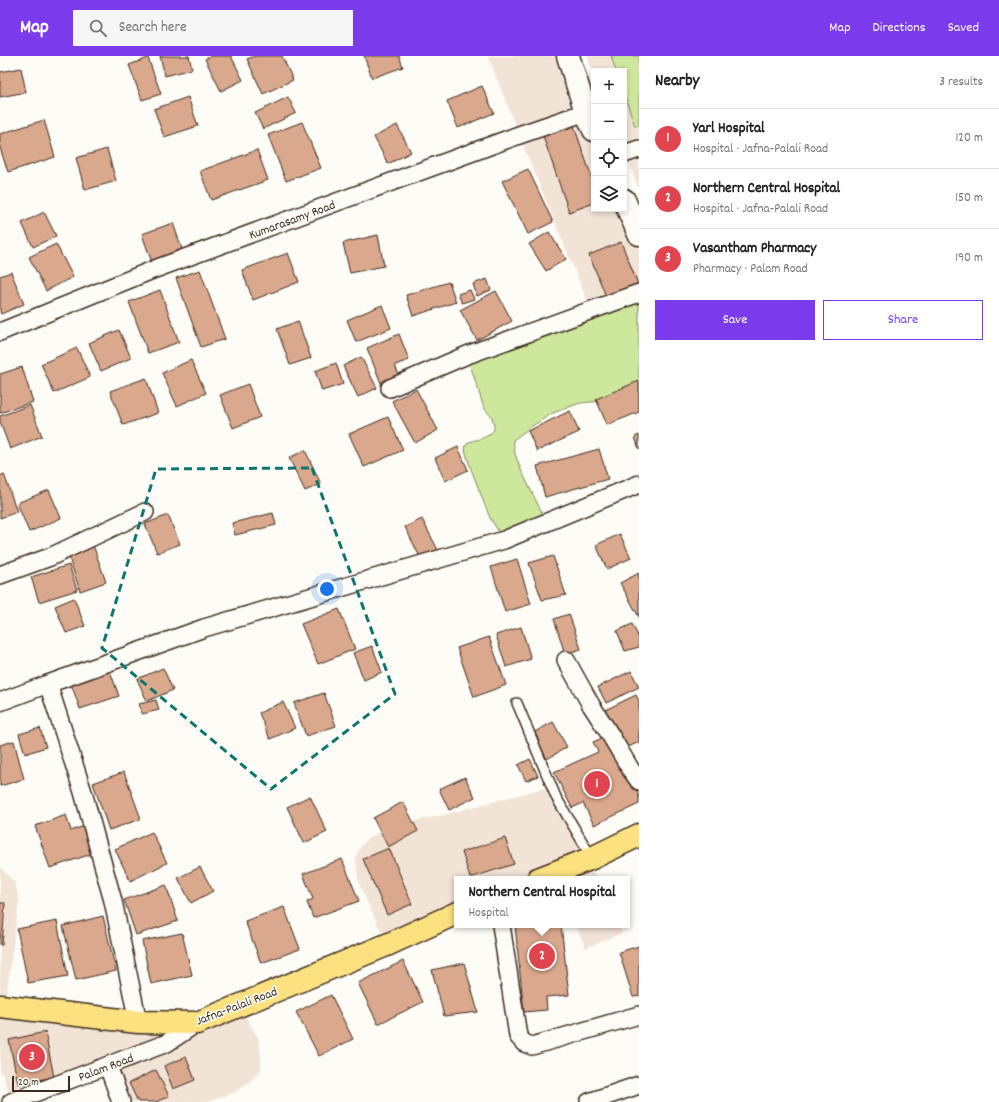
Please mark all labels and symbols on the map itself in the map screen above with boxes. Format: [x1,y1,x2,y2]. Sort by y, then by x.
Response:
street label: Kumarasamy Road [247,196,338,246]
your location [317,579,337,599]
pin: 1 [584,769,610,799]
pin: 2 [529,941,555,971]
street label: Jafna-Palali Road [193,983,280,1032]
pin: 3 [19,1042,45,1072]
street label: Palam Road [76,1050,137,1088]
scale bar [12,1074,70,1093]

